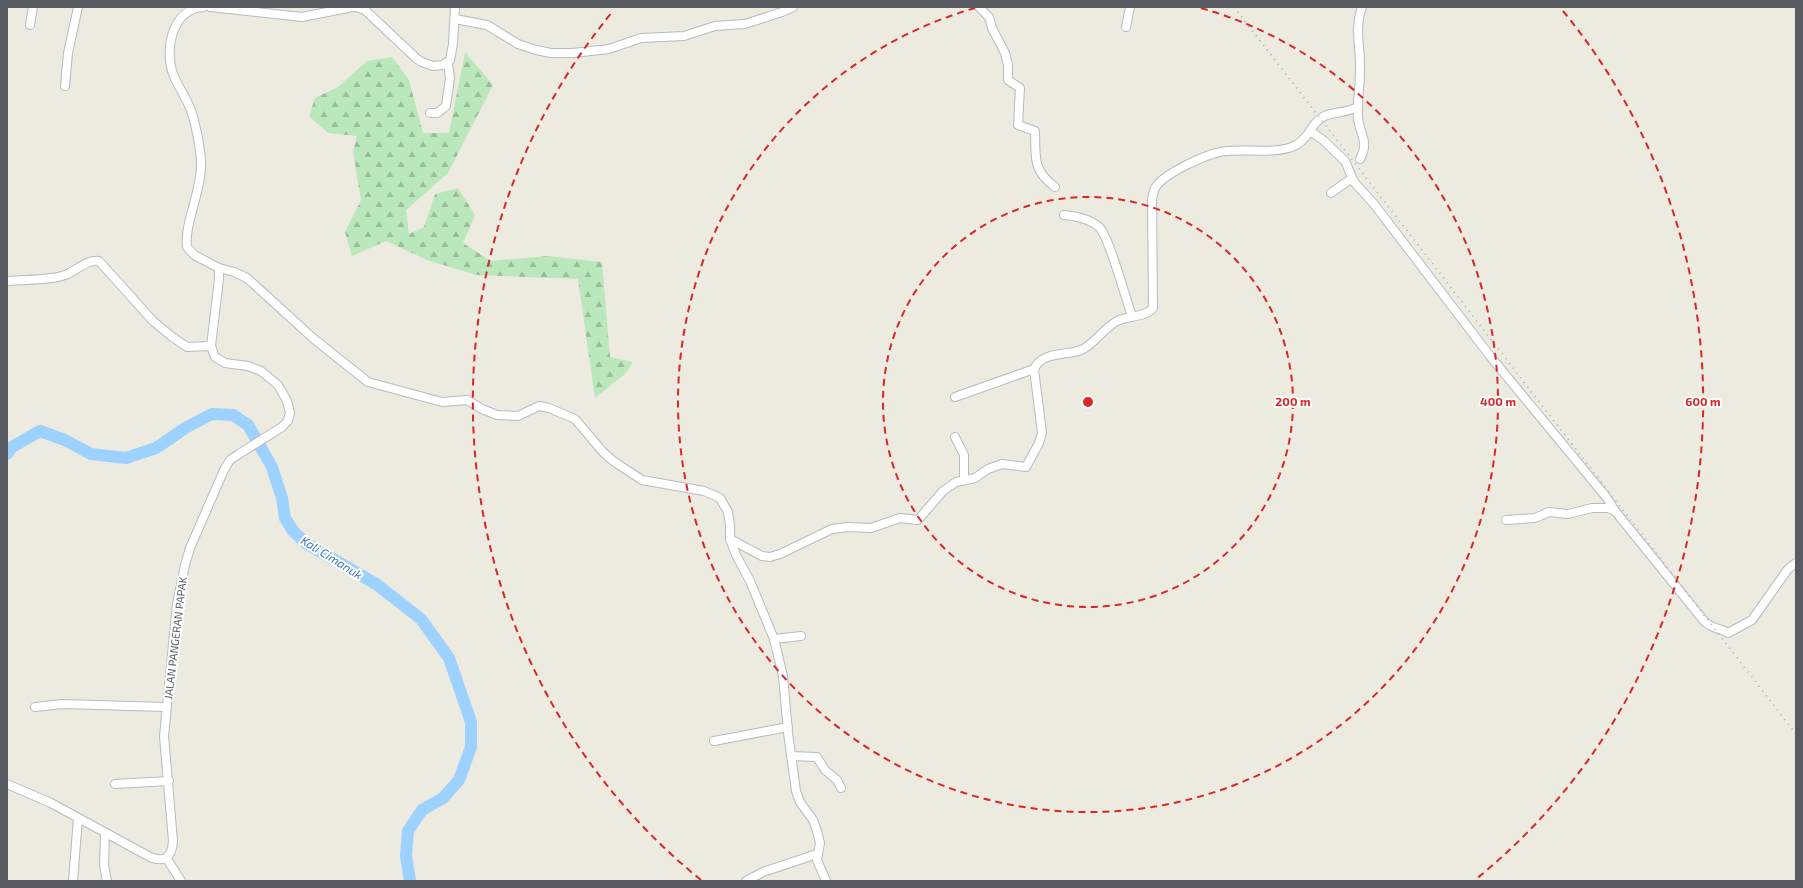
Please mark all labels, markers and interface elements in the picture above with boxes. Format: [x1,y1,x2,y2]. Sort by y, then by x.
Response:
text: 200 m [1275,394,1311,408]
text: 400 m [1480,394,1516,408]
text: 600 m [1685,394,1721,408]
centre of rings [1081,395,1095,409]
water label: Kali Cimanuk [299,533,365,581]
street label: JALAN PANGERAN PAPAK [161,576,189,700]

